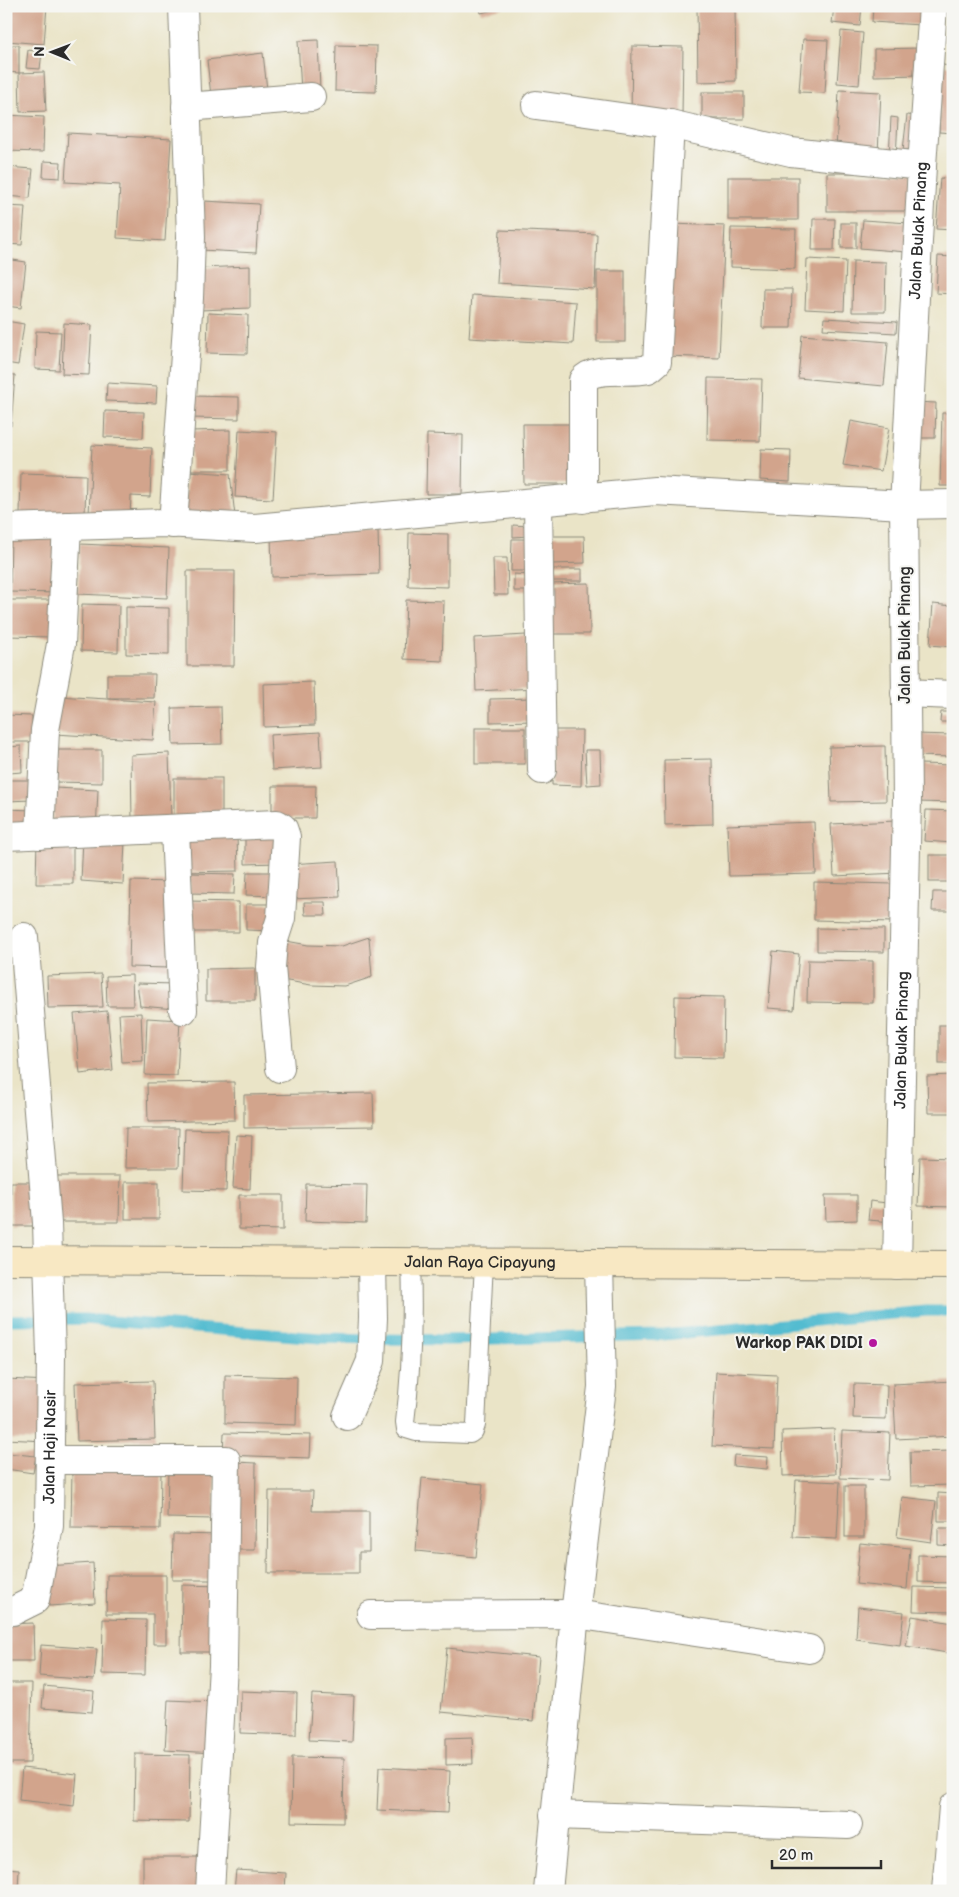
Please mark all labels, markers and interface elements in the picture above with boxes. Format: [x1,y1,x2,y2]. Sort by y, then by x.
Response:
north arrow [28,28,78,78]
text: N [31,46,48,57]
street label: Jalan Bulak Pinang [905,161,932,300]
street label: Jalan Bulak Pinang [896,566,915,704]
street label: Jalan Bulak Pinang [891,971,913,1109]
street label: Jalan Raya Cipayung [404,1253,556,1272]
place label: Warkop PAK DIDI [735,1334,863,1353]
marker: Warkop PAK DIDI [867,1337,879,1349]
street label: Jalan Haji Nasir [40,1389,60,1504]
scale bar [772,1837,880,1869]
text: 20 m [779,1846,813,1865]

